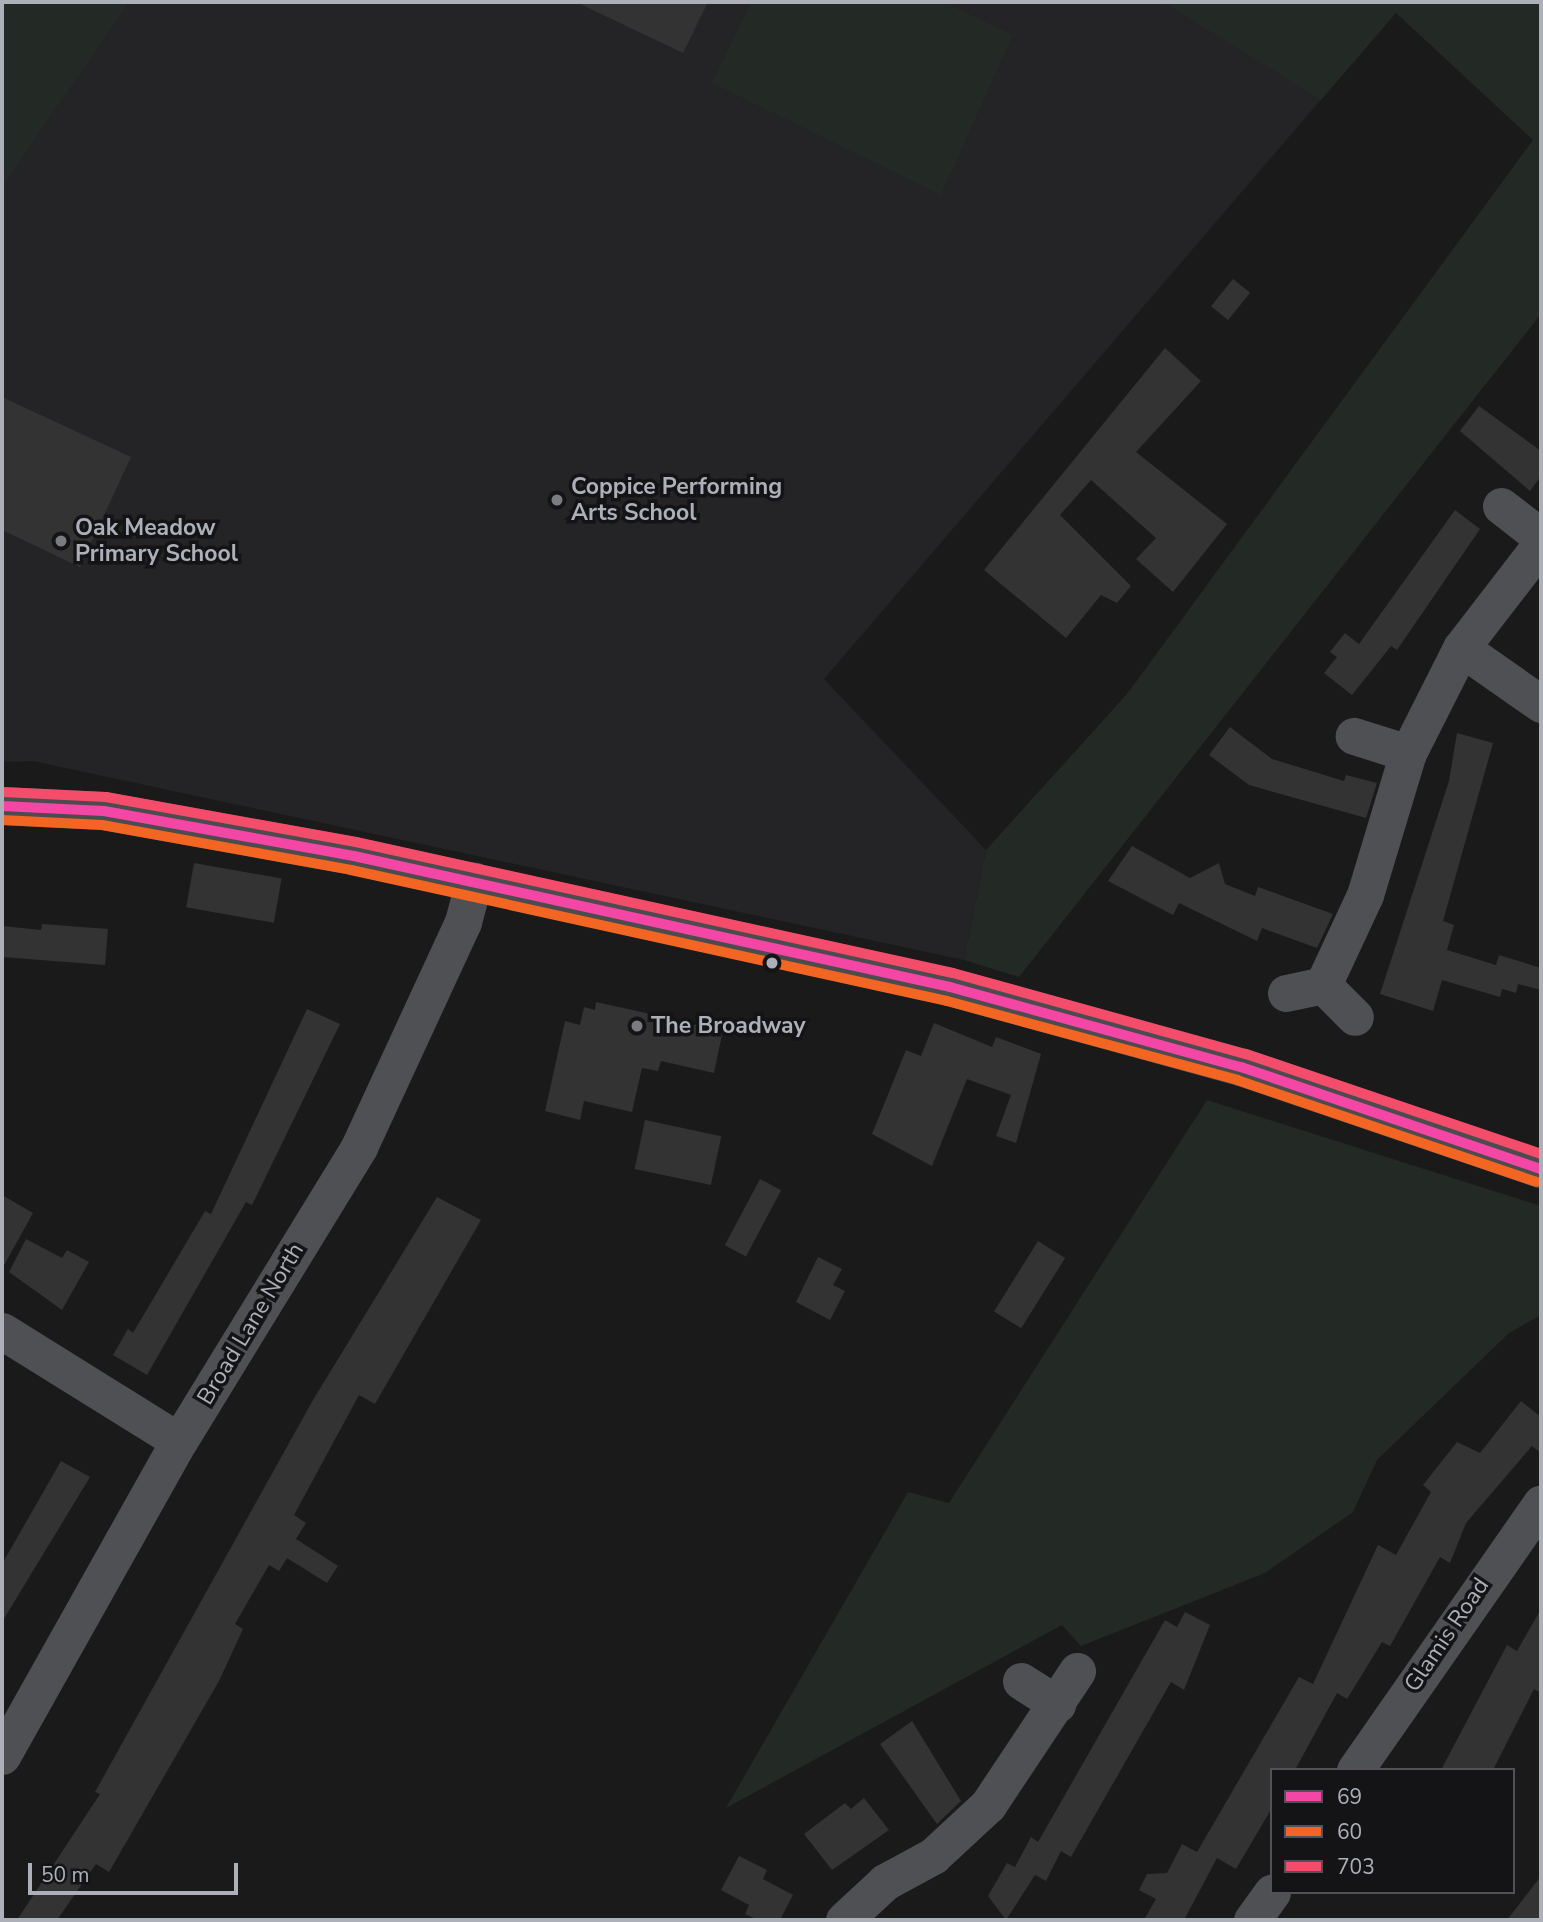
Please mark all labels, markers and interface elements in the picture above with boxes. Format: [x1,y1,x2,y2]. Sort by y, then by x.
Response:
place label: Coppice Performing Arts School [571,473,782,527]
marker: Coppice Performing Arts School [549,492,565,508]
place label: Oak Meadow Primary School [75,514,238,568]
marker: Oak Meadow Primary School [53,533,69,549]
unlabelled marker [765,956,779,970]
place label: The Broadway [651,1012,806,1040]
marker: The Broadway [629,1018,645,1034]
street label: Broad Lane North [192,1238,310,1410]
street label: Glamis Road [1399,1573,1495,1697]
legend [1270,1768,1515,1894]
text: 69 [1337,1783,1362,1811]
text: 60 [1337,1818,1362,1846]
scale bar [32,1848,242,1892]
text: 703 [1337,1853,1375,1881]
text: 50 m [41,1861,90,1889]

